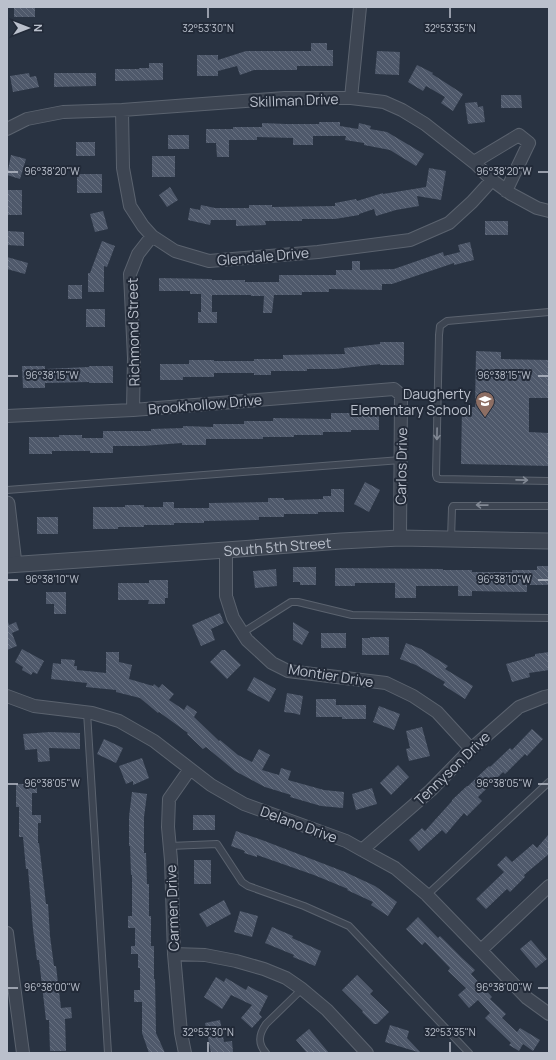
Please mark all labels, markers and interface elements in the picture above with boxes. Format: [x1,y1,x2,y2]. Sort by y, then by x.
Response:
north arrow [8,8,48,48]
text: 32°53'30"N [182,21,234,35]
text: 32°53'35"N [424,21,476,35]
text: N [31,24,46,32]
street label: Skillman Drive [249,89,339,111]
text: 96°38'20"W [24,164,80,178]
text: 96°38'20"W [476,164,532,178]
street label: Glendale Drive [216,243,310,269]
street label: Richmond Street [123,277,143,387]
text: 96°38'15"W [25,368,79,382]
text: 96°38'15"W [477,368,531,382]
place label: Daugherty Elementary School [351,384,472,419]
street label: Brookhollow Drive [147,390,263,418]
school or university icon: Daugherty Elementary School [474,390,496,418]
street label: Carlos Drive [391,427,411,505]
one-way arrow [433,427,441,440]
one-way arrow [515,476,528,484]
one-way arrow [476,501,489,509]
street label: South 5th Street [223,532,332,560]
text: 96°38'10"W [25,572,79,586]
text: 96°38'10"W [477,572,531,586]
street label: Montier Drive [287,659,375,691]
street label: Tennyson Drive [410,727,494,809]
text: 96°38'05"W [24,776,80,790]
text: 96°38'05"W [476,776,532,790]
street label: Delano Drive [258,801,340,847]
street label: Carmen Drive [161,864,183,952]
text: 96°38'00"W [24,980,81,994]
text: 96°38'00"W [476,980,533,994]
text: 32°53'30"N [182,1025,234,1039]
text: 32°53'35"N [424,1025,476,1039]

